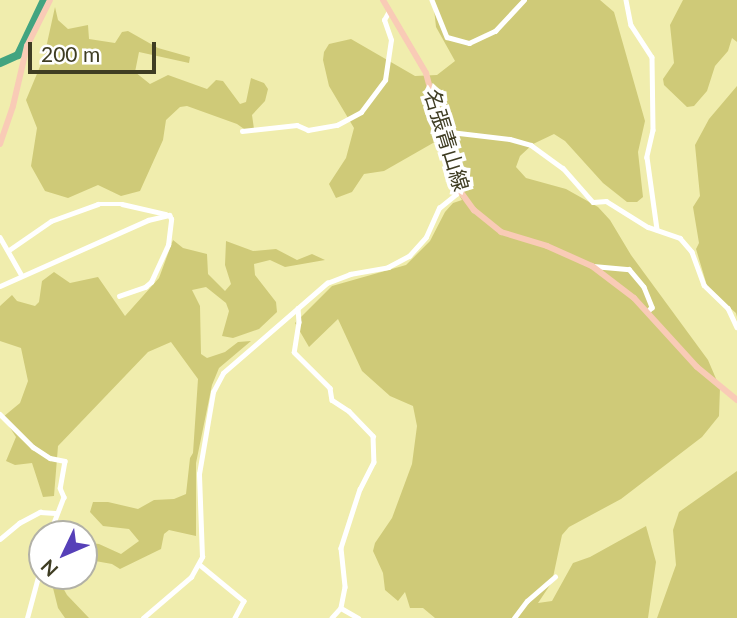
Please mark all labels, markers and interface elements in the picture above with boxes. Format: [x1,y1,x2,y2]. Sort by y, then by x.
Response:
scale bar [32,28,159,72]
text: 200 m [41,41,100,66]
street label: 名張青山線 [420,86,474,194]
north arrow [28,520,98,590]
text: N [36,555,62,582]

